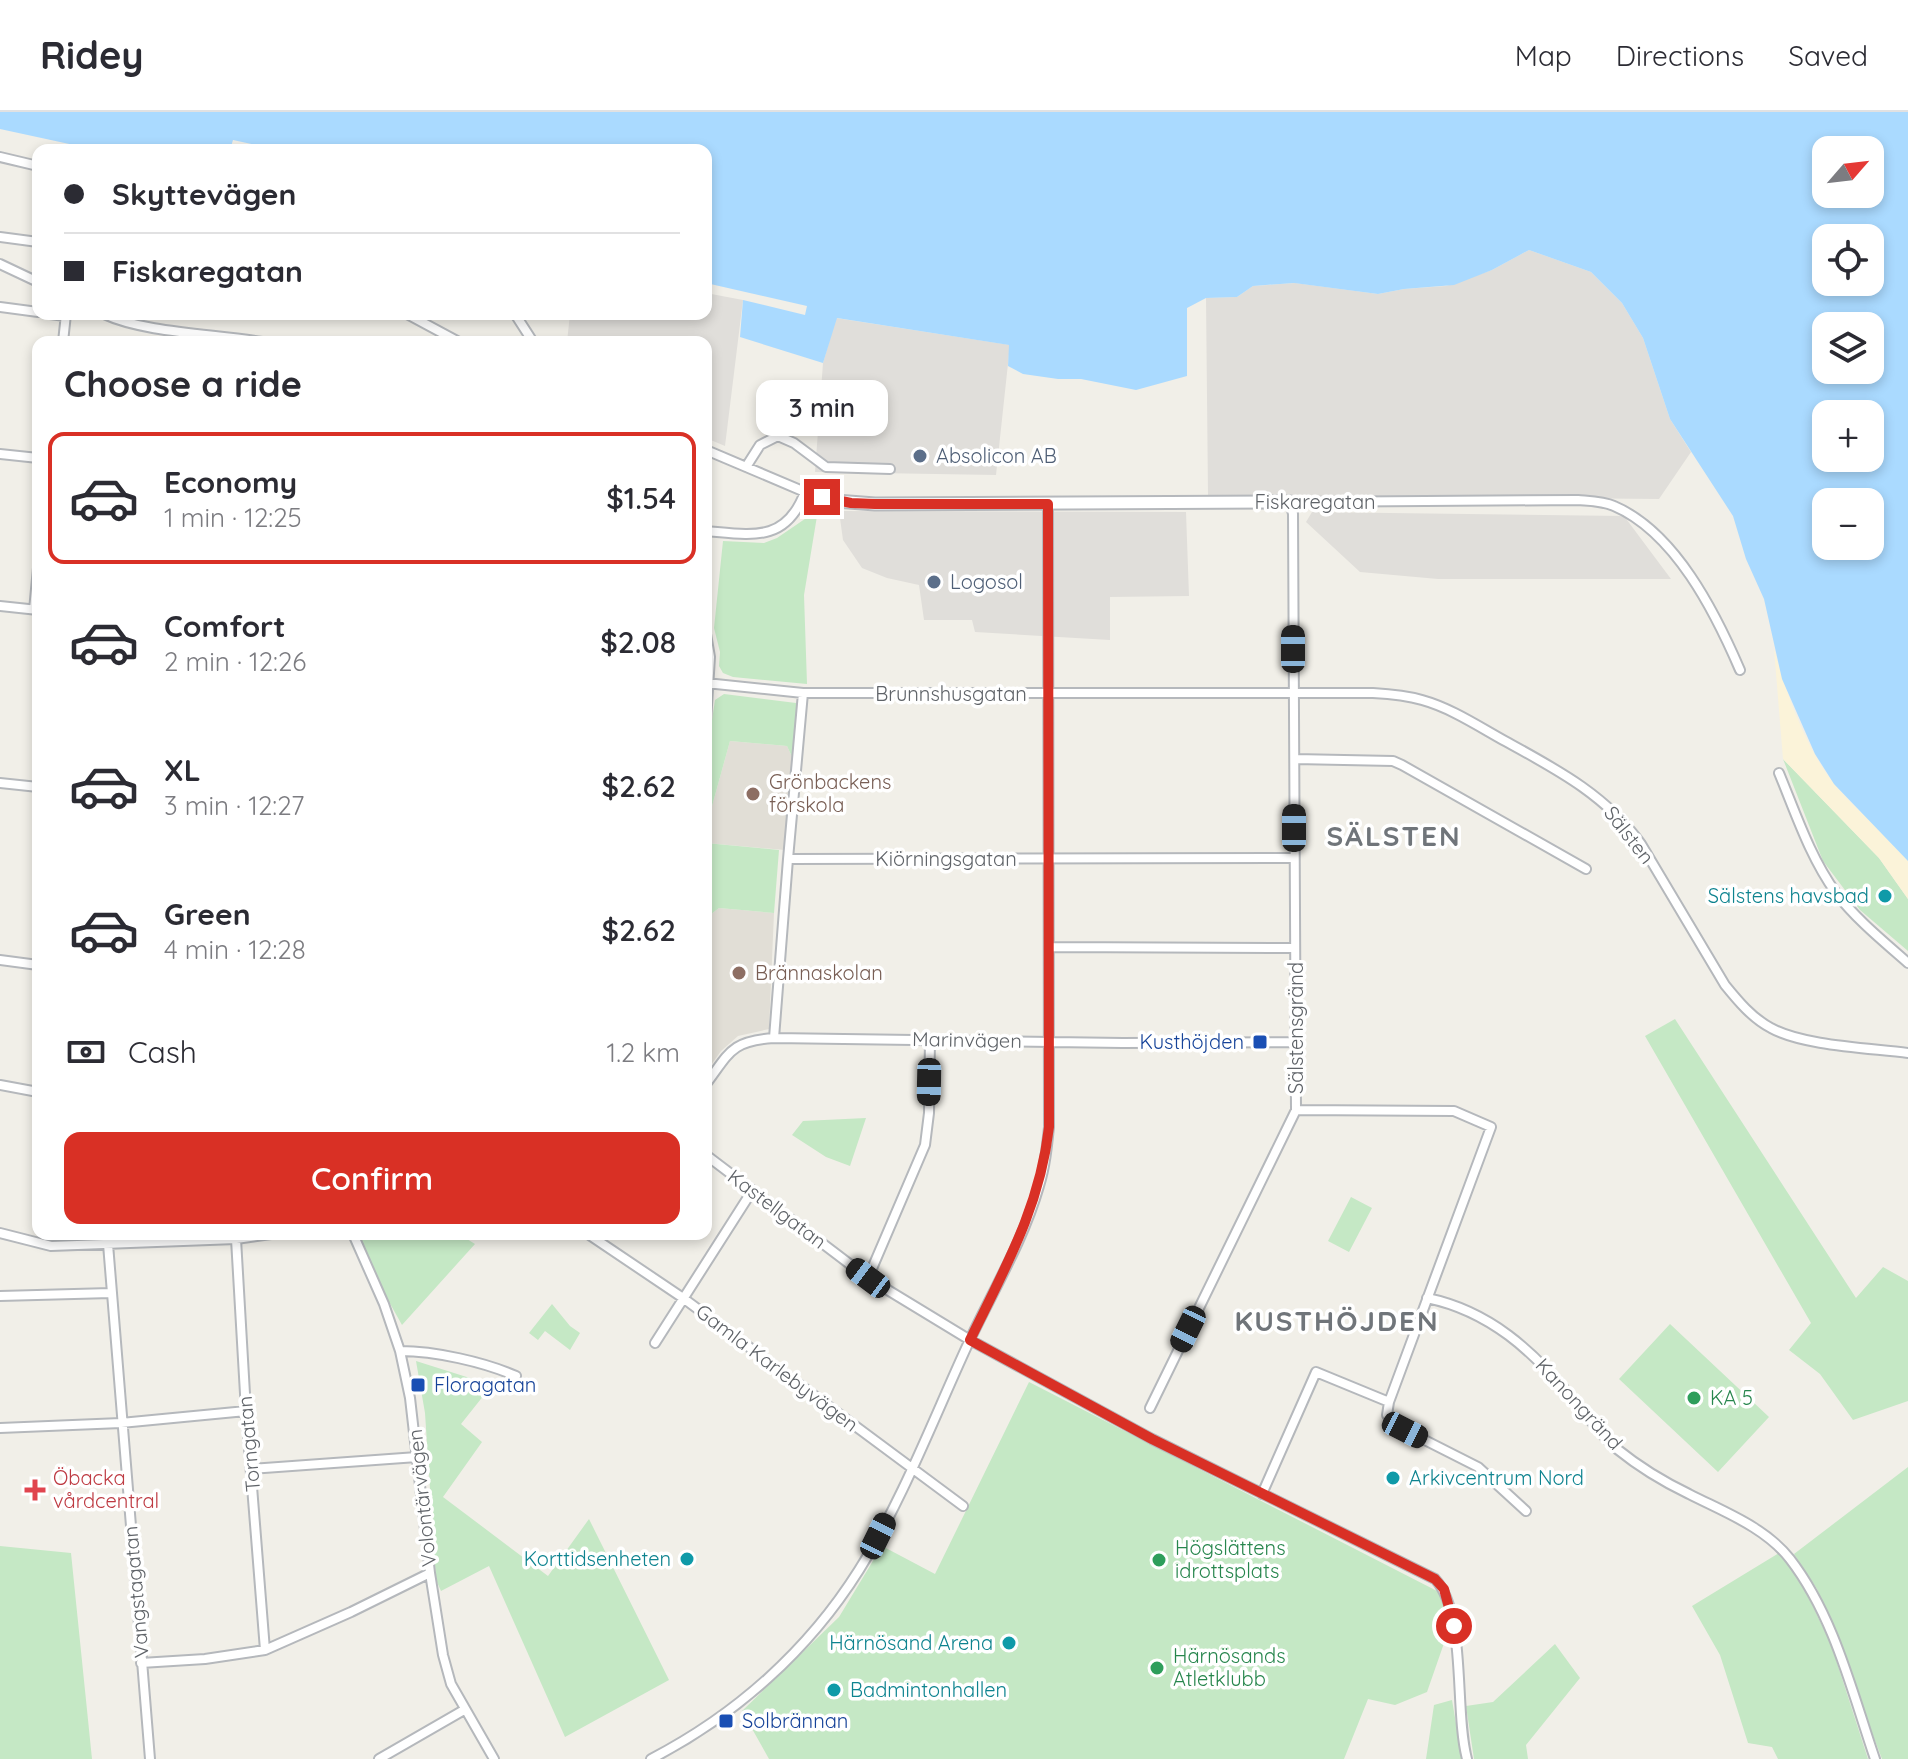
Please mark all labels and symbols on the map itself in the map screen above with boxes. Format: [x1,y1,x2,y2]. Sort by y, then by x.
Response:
north arrow [1812,136,1884,208]
callout: 3 min [756,381,888,437]
place label: Absolicon AB [936,443,1057,468]
marker: Absolicon AB [911,447,929,465]
route end [804,479,840,515]
street label: Fiskaregatan [1254,489,1376,514]
place label: Logosol [950,569,1023,594]
marker: Logosol [925,573,943,591]
car [1281,625,1305,673]
street label: Brunnshusgatan [875,681,1027,706]
place label: Grönbackens förskola [769,769,891,817]
marker: Grönbackens förskola [744,785,762,803]
street label: Sälsten [1599,801,1660,869]
car [1282,804,1306,852]
district label: SÄLSTEN [1326,818,1462,853]
street label: Kiörningsgatan [875,846,1017,871]
place label: Sälstens havsbad [1708,883,1869,908]
marker: Sälstens havsbad [1876,887,1894,905]
place label: Brännaskolan [755,960,883,985]
street label: Sälstensgränd [1283,962,1308,1094]
marker: Brännaskolan [730,964,748,982]
street label: Marinvägen [912,1026,1022,1053]
place label: Kusthöjden [1139,1029,1244,1054]
marker: Kusthöjden [1251,1033,1269,1051]
car [917,1058,941,1106]
street label: Kastellgatan [723,1163,832,1254]
car [842,1254,894,1302]
street label: Gamla Karlebyvägen [691,1298,863,1437]
car [1167,1302,1209,1356]
district label: KUSTHÖJDEN [1234,1303,1440,1338]
street label: Kanongränd [1530,1353,1628,1455]
place label: Floragatan [434,1372,536,1397]
marker: Floragatan [409,1376,427,1394]
place label: KA 5 [1710,1385,1753,1410]
marker: KA 5 [1685,1389,1703,1407]
street label: Torngatan [232,1395,265,1493]
car [1378,1408,1432,1452]
street label: Volontärvägen [402,1428,441,1568]
place label: Öbacka vårdcentral [53,1465,159,1513]
place label: Arkivcentrum Nord [1409,1465,1584,1490]
marker: Arkivcentrum Nord [1384,1469,1402,1487]
marker: Öbacka vårdcentral [24,1479,46,1501]
car [857,1509,899,1563]
street label: Vangstagatan [117,1525,154,1659]
place label: Högslättens idrottsplats [1175,1535,1286,1583]
place label: Korttidsenheten [524,1546,671,1571]
marker: Korttidsenheten [678,1550,696,1568]
marker: Högslättens idrottsplats [1150,1551,1168,1569]
route start [1436,1608,1472,1644]
place label: Härnösand Arena [829,1630,993,1655]
marker: Härnösand Arena [1000,1634,1018,1652]
place label: Härnösands Atletklubb [1173,1643,1286,1691]
marker: Härnösands Atletklubb [1148,1659,1166,1677]
place label: Badmintonhallen [850,1677,1007,1702]
marker: Badmintonhallen [825,1681,843,1699]
place label: Solbrännan [742,1708,848,1733]
marker: Solbrännan [717,1712,735,1730]

